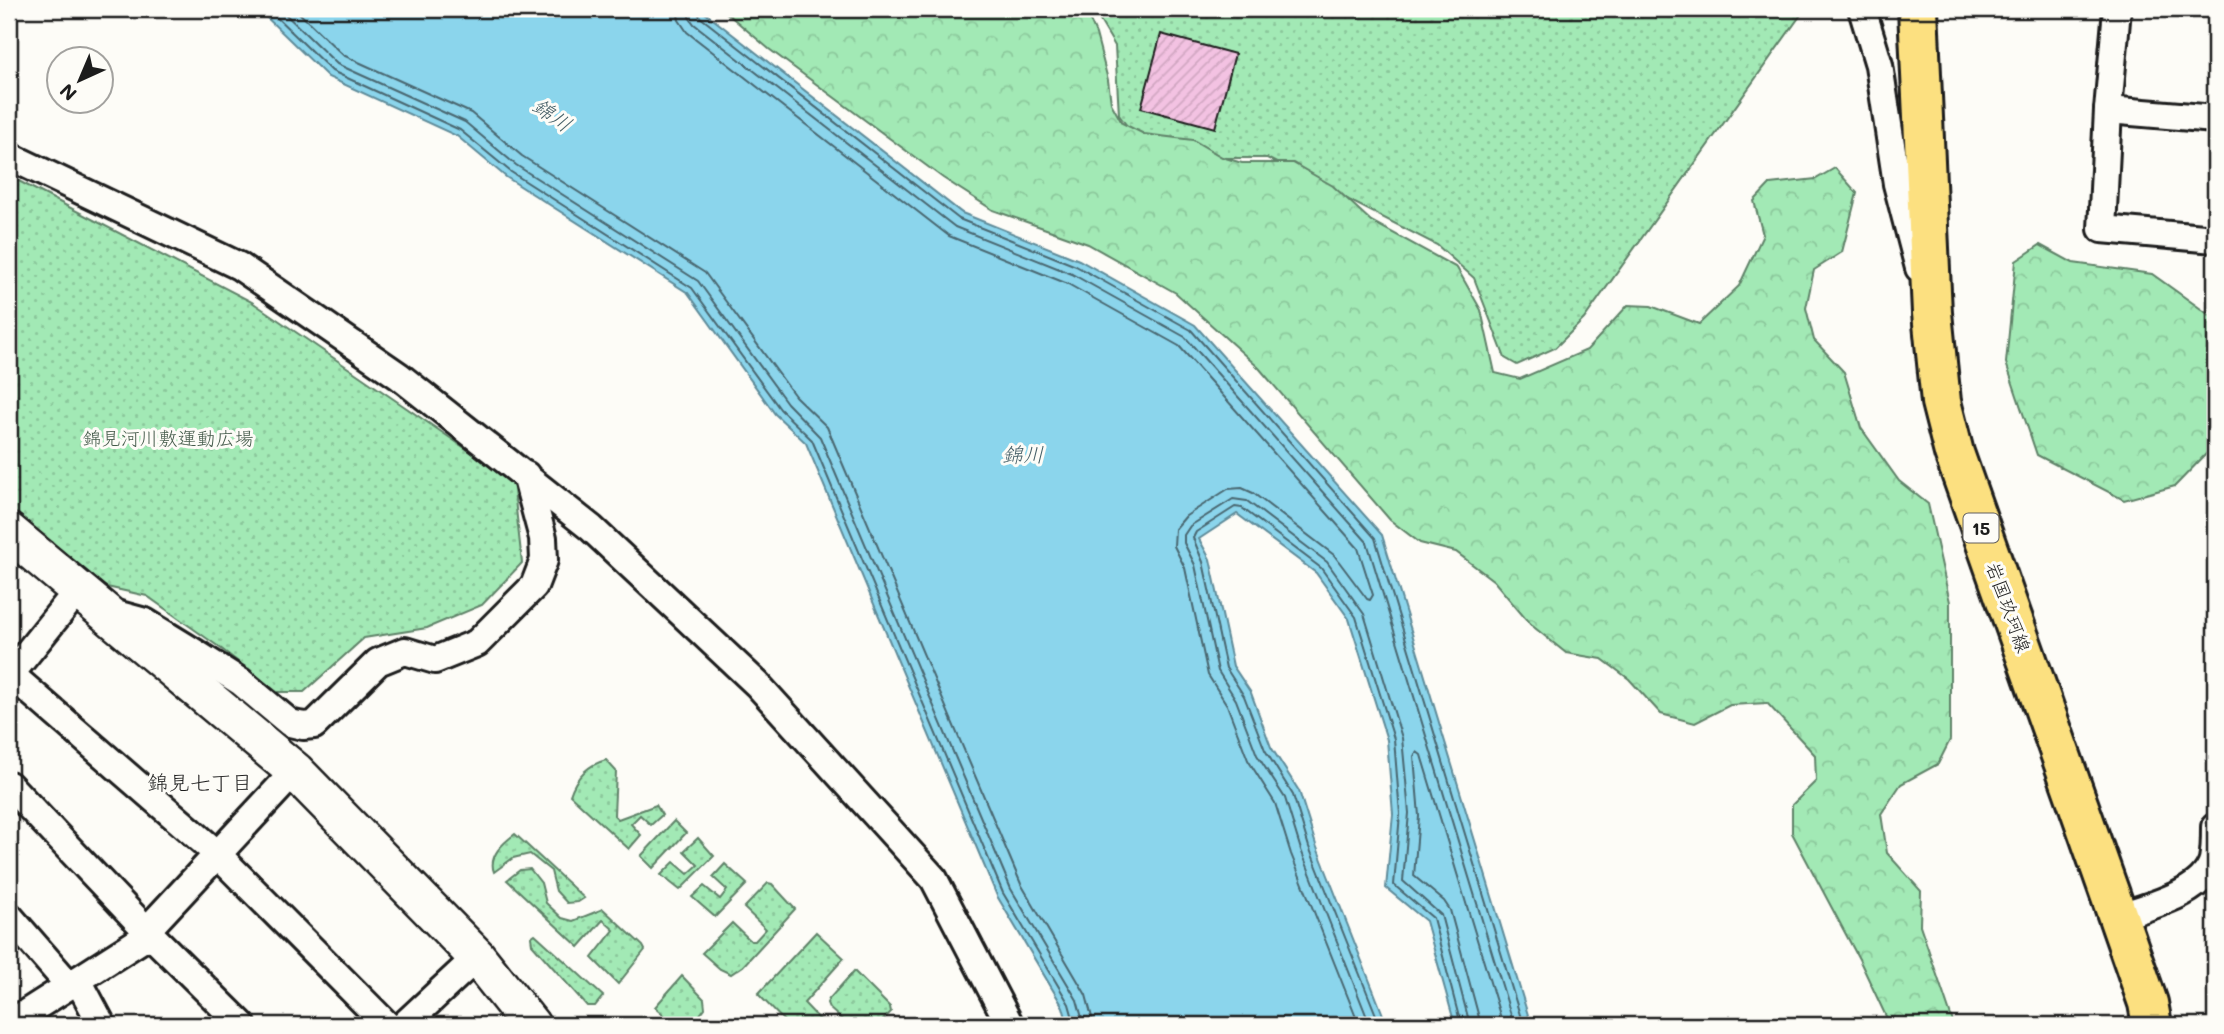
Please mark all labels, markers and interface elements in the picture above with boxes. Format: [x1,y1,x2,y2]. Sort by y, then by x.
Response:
north arrow [46,46,116,116]
text: N [54,79,82,107]
water label: 錦川 [528,91,578,137]
park label: 錦見河川敷運動広場 [82,425,254,450]
water label: 錦川 [1002,440,1044,467]
road number: 15 [1964,514,1998,542]
street label: 岩国玖珂線 [1981,558,2037,656]
district label: 錦見七丁目 [148,768,253,795]

